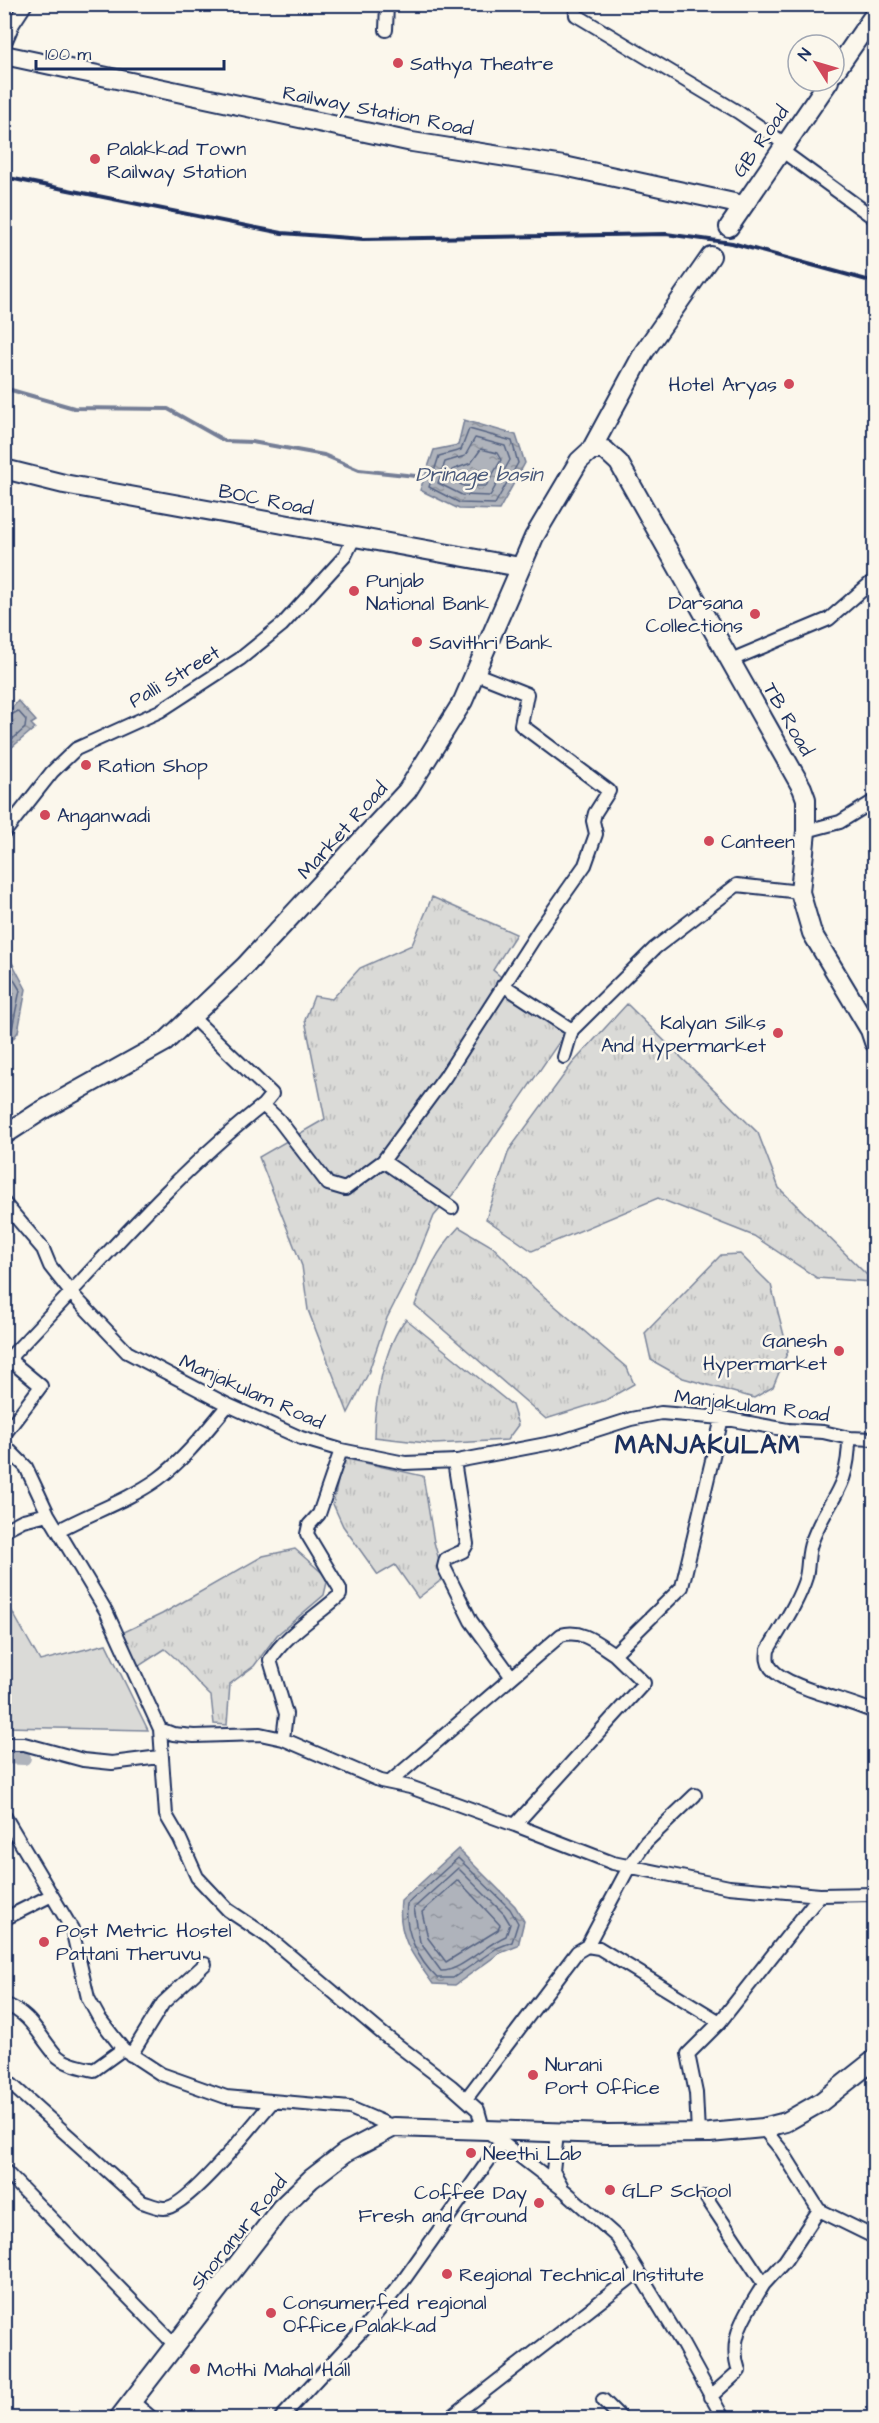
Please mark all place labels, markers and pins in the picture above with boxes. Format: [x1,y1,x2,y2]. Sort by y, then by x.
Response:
place label: Sathya Theatre [410,50,554,79]
marker: Sathya Theatre [391,56,405,70]
place label: Palakkad Town Railway Station [107,135,246,187]
marker: Palakkad Town Railway Station [88,152,102,166]
place label: Hotel Aryas [669,371,777,400]
marker: Hotel Aryas [782,377,796,391]
place label: Punjab National Bank [366,567,489,618]
marker: Punjab National Bank [347,584,361,598]
place label: Darsana Collections [645,589,743,640]
marker: Darsana Collections [748,607,762,621]
place label: Savithri Bank [429,629,552,657]
marker: Savithri Bank [410,635,424,649]
place label: Ration Shop [98,752,208,780]
marker: Ration Shop [79,758,93,772]
place label: Anganwadi [57,802,150,831]
marker: Anganwadi [38,808,52,822]
place label: Canteen [721,828,795,856]
marker: Canteen [702,834,716,848]
place label: Kalyan Silks And Hypermarket [601,1009,766,1061]
marker: Kalyan Silks And Hypermarket [771,1026,785,1040]
place label: Ganesh Hypermarket [703,1327,827,1379]
marker: Ganesh Hypermarket [832,1344,846,1358]
place label: Post Metric Hostel Pattani Theruvu [56,1917,232,1968]
marker: Post Metric Hostel Pattani Theruvu [37,1935,51,1949]
place label: Nurani Port Office [545,2051,660,2102]
marker: Nurani Port Office [526,2068,540,2082]
place label: Neethi Lab [483,2140,581,2168]
marker: Neethi Lab [464,2146,478,2160]
place label: GLP School [622,2177,732,2205]
place label: Coffee Day Fresh and Ground [358,2179,527,2230]
marker: GLP School [603,2183,617,2197]
marker: Coffee Day Fresh and Ground [532,2196,546,2210]
place label: Regional Technical Institute [459,2261,704,2290]
marker: Regional Technical Institute [440,2267,454,2281]
place label: Consumerfed regional Office Palakkad [283,2289,487,2340]
marker: Consumerfed regional Office Palakkad [264,2306,278,2320]
place label: Mothi Mahal Hall [207,2356,350,2384]
marker: Mothi Mahal Hall [188,2362,202,2376]

